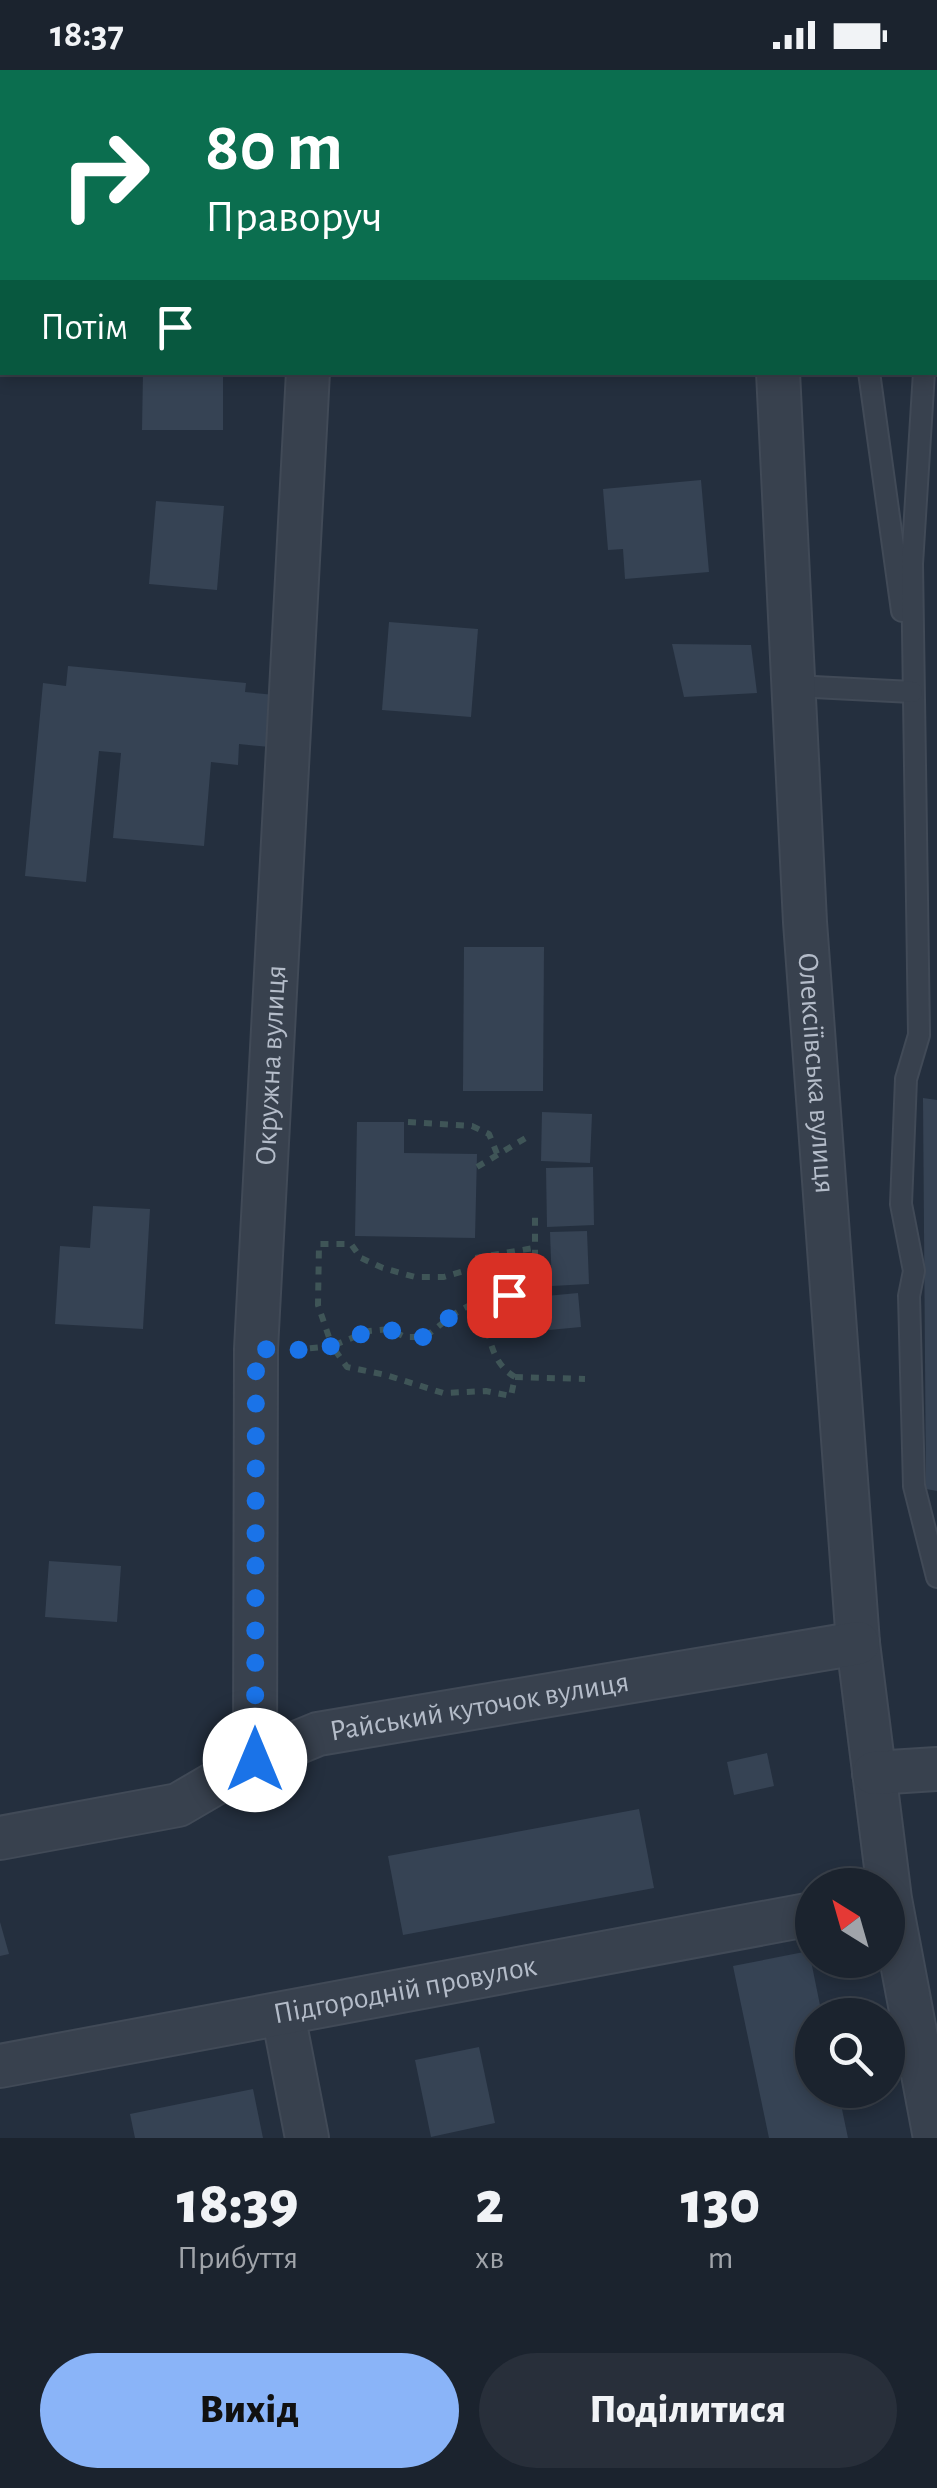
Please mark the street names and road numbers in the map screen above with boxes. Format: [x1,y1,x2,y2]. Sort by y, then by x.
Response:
street label: Олексіївська вулиця [792,951,840,1195]
street label: Окружна вулиця [251,964,291,1167]
street label: Райський куточок вулиця [327,1667,631,1747]
street label: Підгородній провулок [271,1951,539,2030]

